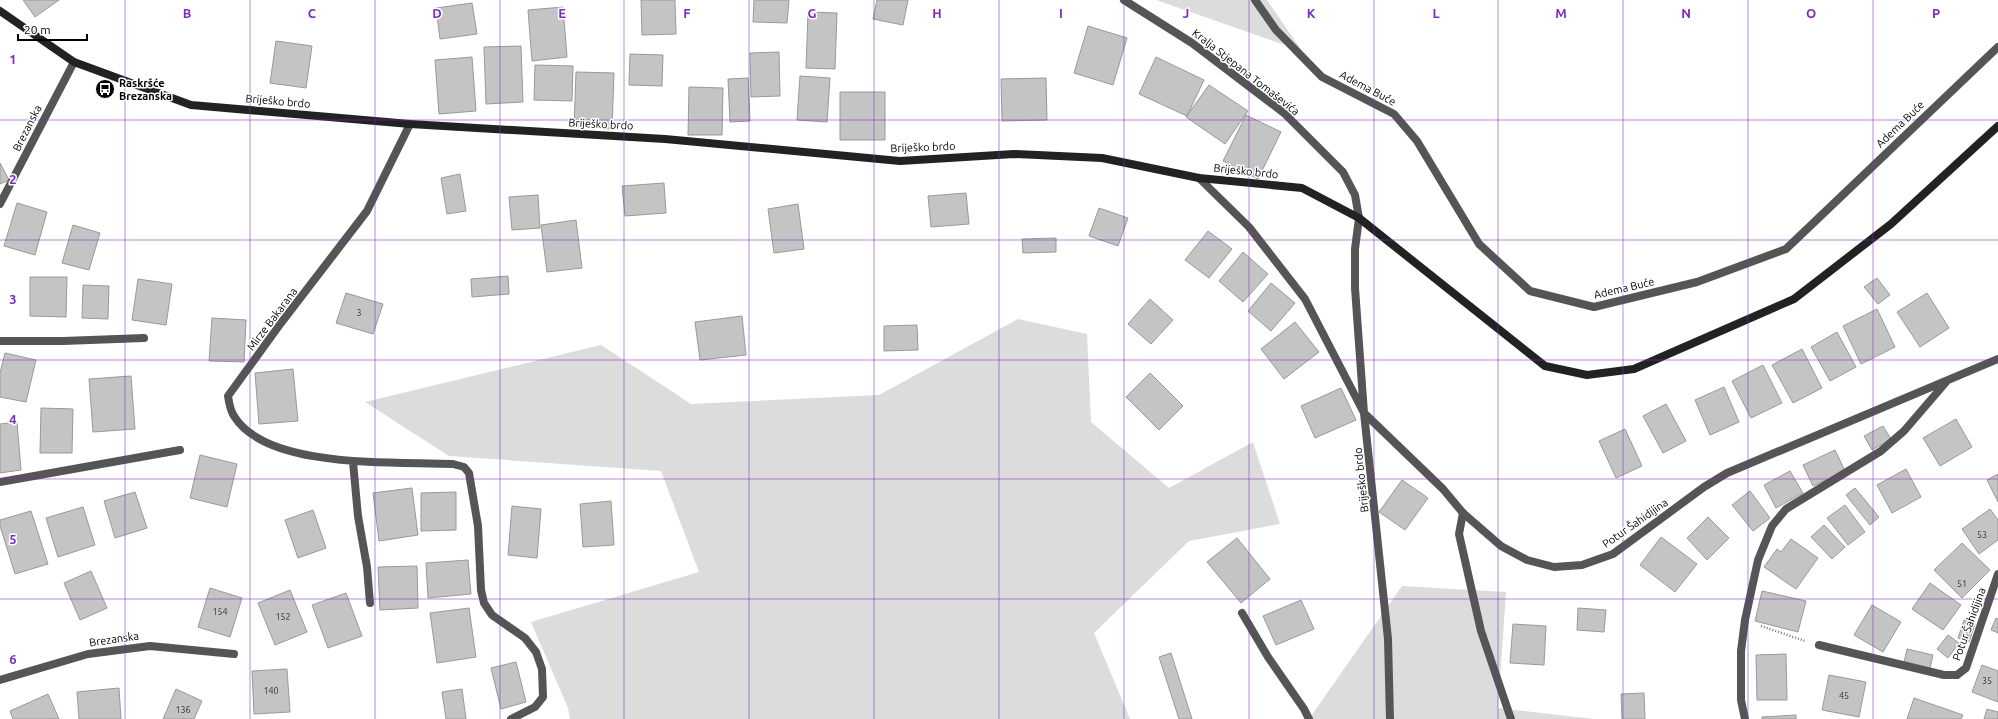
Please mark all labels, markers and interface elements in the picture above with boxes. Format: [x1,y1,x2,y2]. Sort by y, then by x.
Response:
text: B [183,6,192,20]
text: C [308,6,317,20]
text: D [432,6,442,20]
text: E [558,6,566,20]
text: F [683,6,691,20]
text: G [808,6,817,20]
text: H [932,6,942,20]
text: I [1059,6,1063,20]
text: J [1183,6,1189,20]
text: K [1307,6,1316,20]
text: L [1432,6,1440,20]
text: M [1555,6,1567,20]
text: N [1681,6,1691,20]
text: O [1806,6,1816,20]
text: P [1932,6,1940,20]
scale bar [18,16,87,42]
text: 20 m [24,23,51,36]
street label: Kralja Stjepana Tomaševića [1190,27,1302,117]
text: 1 [9,52,17,66]
street label: Adema Buće [1338,68,1398,108]
place label: Raskršće Brezanska [119,77,172,102]
bus stop icon: Raskršće Brezanska [94,78,116,100]
street label: Briješko brdo [245,92,311,110]
street label: Adema Buće [1874,98,1926,150]
street label: Brezanska [10,103,44,153]
street label: Briješko brdo [568,116,634,132]
street label: Briješko brdo [890,140,956,154]
street label: Briješko brdo [1213,162,1279,180]
text: 2 [9,172,17,186]
street label: Adema Buće [1593,275,1655,301]
street label: Mirze Bakarana [244,285,300,353]
text: 3 [9,292,17,306]
house number: 3 [356,308,362,318]
text: 4 [9,412,17,426]
street label: Briješko brdo [1352,447,1370,513]
street label: Potur Šahidijina [1599,495,1670,550]
house number: 53 [1977,530,1987,540]
text: 5 [9,532,17,546]
house number: 51 [1957,579,1967,589]
street label: Potur Šahidijina [1949,585,1988,662]
house number: 154 [212,607,228,617]
house number: 152 [275,612,291,622]
street label: Brezanska [88,630,140,648]
text: 6 [9,652,17,666]
house number: 35 [1982,676,1992,686]
house number: 140 [263,686,279,696]
house number: 45 [1839,691,1849,701]
house number: 136 [175,705,191,715]

